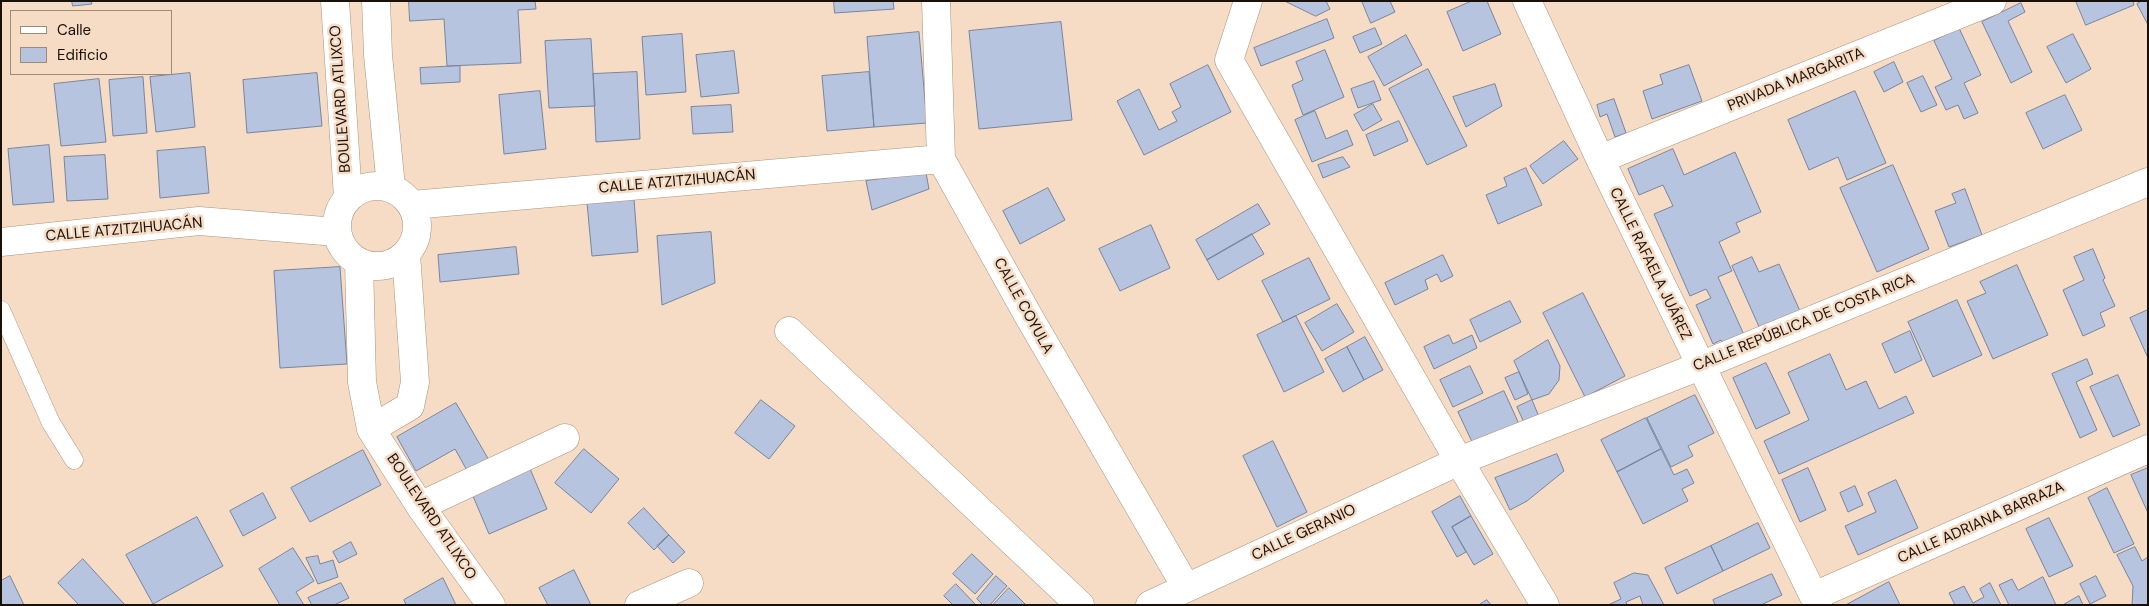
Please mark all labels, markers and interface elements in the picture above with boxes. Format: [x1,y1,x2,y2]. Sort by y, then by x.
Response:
legend [10,10,172,75]
text: Calle [57,20,91,40]
street label: BOULEVARD ATLIXCO [327,25,355,173]
street label: PRIVADA MARGARITA [1725,44,1867,116]
text: Edificio [57,45,108,65]
street label: CALLE ATZITZIHUACÁN [598,166,756,198]
street label: CALLE RAFAELA JUÁREZ [1605,185,1695,343]
street label: CALLE ATZITZIHUACÁN [45,214,203,246]
street label: CALLE COYULA [989,255,1057,357]
street label: CALLE REPÚBLICA DE COSTA RICA [1691,270,1917,376]
street label: BOULEVARD ATLIXCO [382,451,480,583]
street label: CALLE ADRIANA BARRAZA [1895,478,2067,568]
street label: CALLE GERANIO [1249,501,1359,565]

